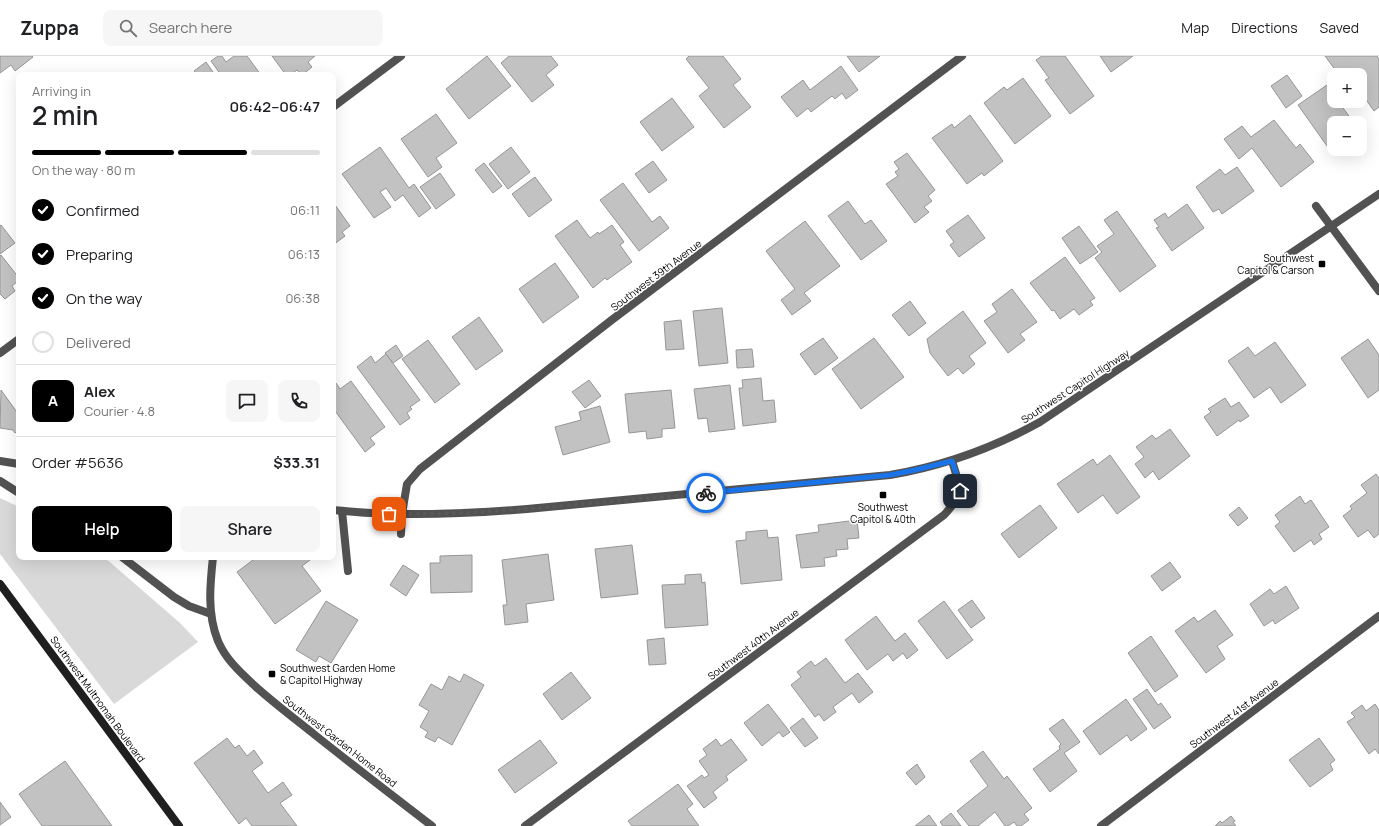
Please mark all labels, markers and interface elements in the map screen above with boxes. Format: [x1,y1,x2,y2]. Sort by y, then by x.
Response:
search box [103,10,383,46]
text: Zuppa [20,15,79,41]
icon: search [117,17,139,39]
text: Search here [149,17,232,38]
text: Map [1181,18,1209,37]
text: Directions [1231,18,1298,37]
text: Saved [1320,18,1359,37]
map controls [1327,68,1367,156]
button: + [1327,68,1367,108]
text: Arriving in [32,82,91,100]
text: 06:42–06:47 [229,96,320,117]
text: 2 min [32,97,98,133]
button: − [1327,116,1367,156]
text: On the way · 80 m [32,161,135,179]
icon: check [32,199,54,221]
text: Confirmed [66,200,139,221]
text: 06:11 [290,201,320,219]
street label: Southwest 39th Avenue [608,236,704,314]
icon: check [32,243,54,265]
text: Preparing [66,244,133,265]
text: 06:13 [288,245,320,263]
place label: Southwest Capitol & Carson [1237,251,1314,277]
marker: Southwest Capitol & Carson [1317,259,1327,269]
icon: check [32,287,54,309]
text: On the way [66,288,142,309]
text: 06:38 [285,289,320,307]
text: Delivered [66,332,131,353]
street label: Southwest Capitol Highway [1018,345,1132,426]
button: chat [226,380,268,422]
button: phone [278,380,320,422]
text: Alex [84,381,115,402]
text: A [48,390,58,411]
text: Courier · 4.8 [84,402,155,420]
text: Order #5636 [32,452,124,473]
text: $33.31 [273,452,320,473]
courier [686,473,726,513]
pin [943,474,977,508]
icon: home [949,480,971,502]
icon: bike [695,482,717,504]
marker: Southwest Capitol & 40th [878,490,888,500]
pin [372,497,406,531]
place label: Southwest Capitol & 40th [850,500,916,526]
icon: bag [378,503,400,525]
button: Help [32,506,172,552]
button: Share [180,506,320,552]
street label: Southwest 40th Avenue [705,605,802,683]
street label: Southwest Multnomah Boulevard [47,633,149,765]
place label: Southwest Garden Home & Capitol Highway [280,661,395,687]
marker: Southwest Garden Home & Capitol Highway [267,669,277,679]
street label: Southwest 41st Avenue [1187,675,1281,751]
street label: Southwest Garden Home Road [280,692,400,790]

